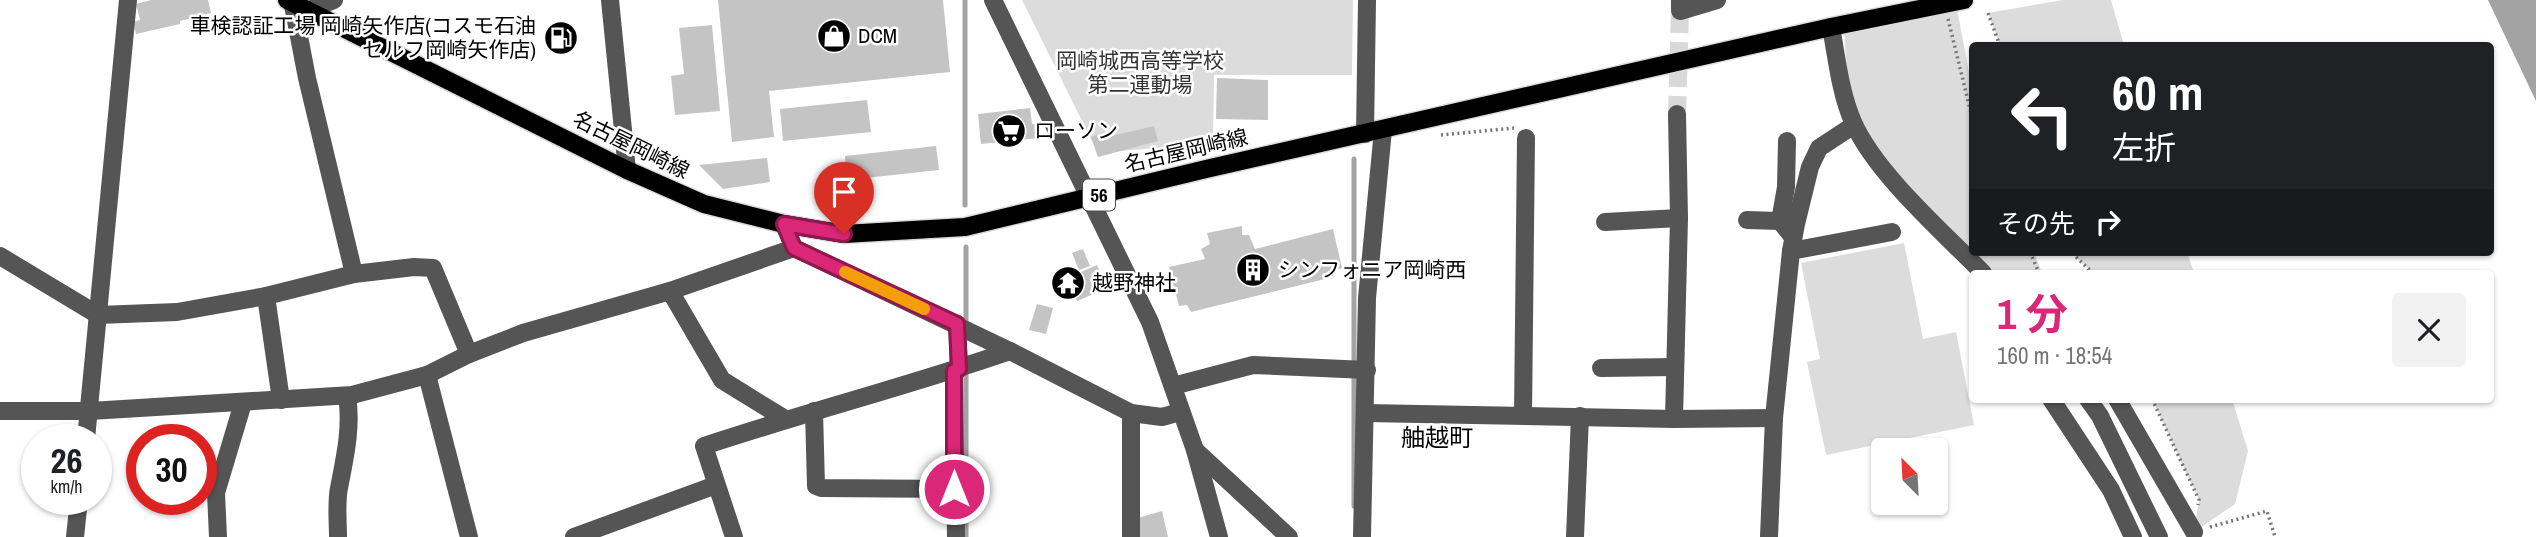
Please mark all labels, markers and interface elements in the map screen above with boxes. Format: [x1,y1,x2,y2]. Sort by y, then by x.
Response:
place label: 車検認証工場 岡崎矢作店(コスモ石油 セルフ岡崎矢作店) [189,11,536,64]
shop icon: DCM [815,17,853,55]
fuel station icon: 車検認証工場 岡崎矢作店(コスモ石油 セルフ岡崎矢作店) [542,19,580,57]
place label: DCM [858,21,897,50]
park label: 岡崎城西高等学校 第二運動場 [1056,46,1224,99]
text: 60 m [2112,59,2204,125]
icon: left [1997,70,2088,161]
street label: 名古屋岡崎線 [568,104,694,185]
supermarket icon: ローソン [990,112,1028,150]
place label: ローソン [1034,116,1118,145]
street label: 名古屋岡崎線 [1121,122,1251,179]
text: 左折 [2112,126,2176,169]
pin [814,162,874,234]
icon: arrive [825,173,863,211]
road number: 56 [1083,180,1115,210]
icon: right [2089,203,2127,241]
text: その先 [1997,206,2075,241]
building icon: シンフォニア岡崎西 [1234,251,1272,289]
place label: シンフォニア岡崎西 [1278,255,1466,284]
temple icon: 越野神社 [1049,264,1087,302]
place label: 越野神社 [1092,268,1176,297]
text: 1 分 [1997,286,2068,342]
button: close [2392,293,2466,367]
text: 160 m · 18:54 [1997,340,2112,371]
district label: 舳越町 [1401,421,1473,453]
speed limit sign: 30 [126,424,217,515]
text: 26 [51,437,82,484]
north arrow [1871,438,1948,514]
map controls [1871,438,1948,515]
position arrow [917,452,991,526]
text: km/h [51,474,83,499]

